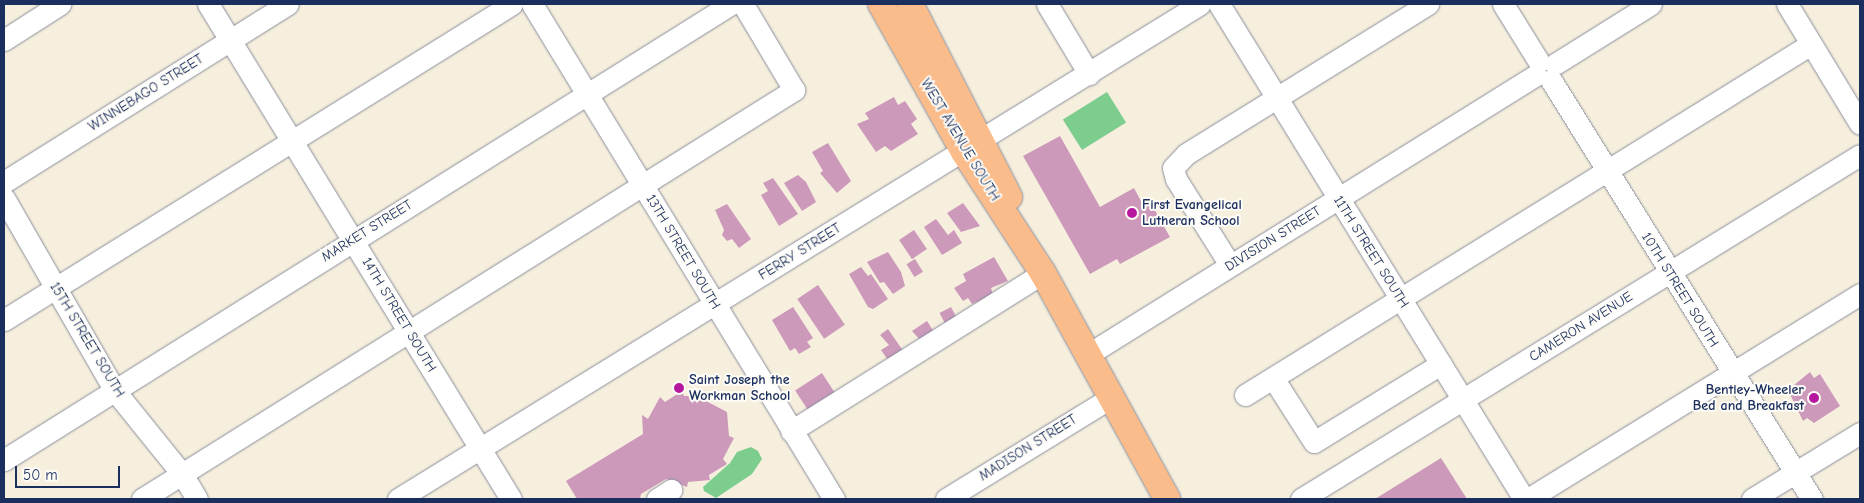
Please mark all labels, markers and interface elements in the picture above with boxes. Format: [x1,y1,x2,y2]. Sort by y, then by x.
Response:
street label: WINNEBAGO STREET [85,51,207,135]
street label: WEST AVENUE SOUTH [917,76,1003,204]
street label: 13TH STREET SOUTH [642,192,724,312]
street label: 11TH STREET SOUTH [1330,193,1412,311]
street label: MARKET STREET [318,196,416,266]
place label: First Evangelical Lutheran School [1142,197,1242,230]
street label: DIVISION STREET [1222,203,1324,275]
marker: First Evangelical Lutheran School [1126,207,1138,219]
street label: FERRY STREET [756,220,844,284]
street label: 10TH STREET SOUTH [1638,229,1722,351]
street label: 14TH STREET SOUTH [358,255,440,375]
street label: 15TH STREET SOUTH [46,279,128,401]
street label: CAMERON AVENUE [1526,288,1636,366]
place label: Saint Joseph the Workman School [689,372,790,404]
marker: Saint Joseph the Workman School [673,382,685,394]
place label: Bentley-Wheeler Bed and Breakfast [1693,382,1804,414]
marker: Bentley-Wheeler Bed and Breakfast [1808,392,1820,404]
street label: MADISON STREET [976,411,1080,485]
scale bar [18,456,122,488]
text: 50 m [23,466,58,484]

